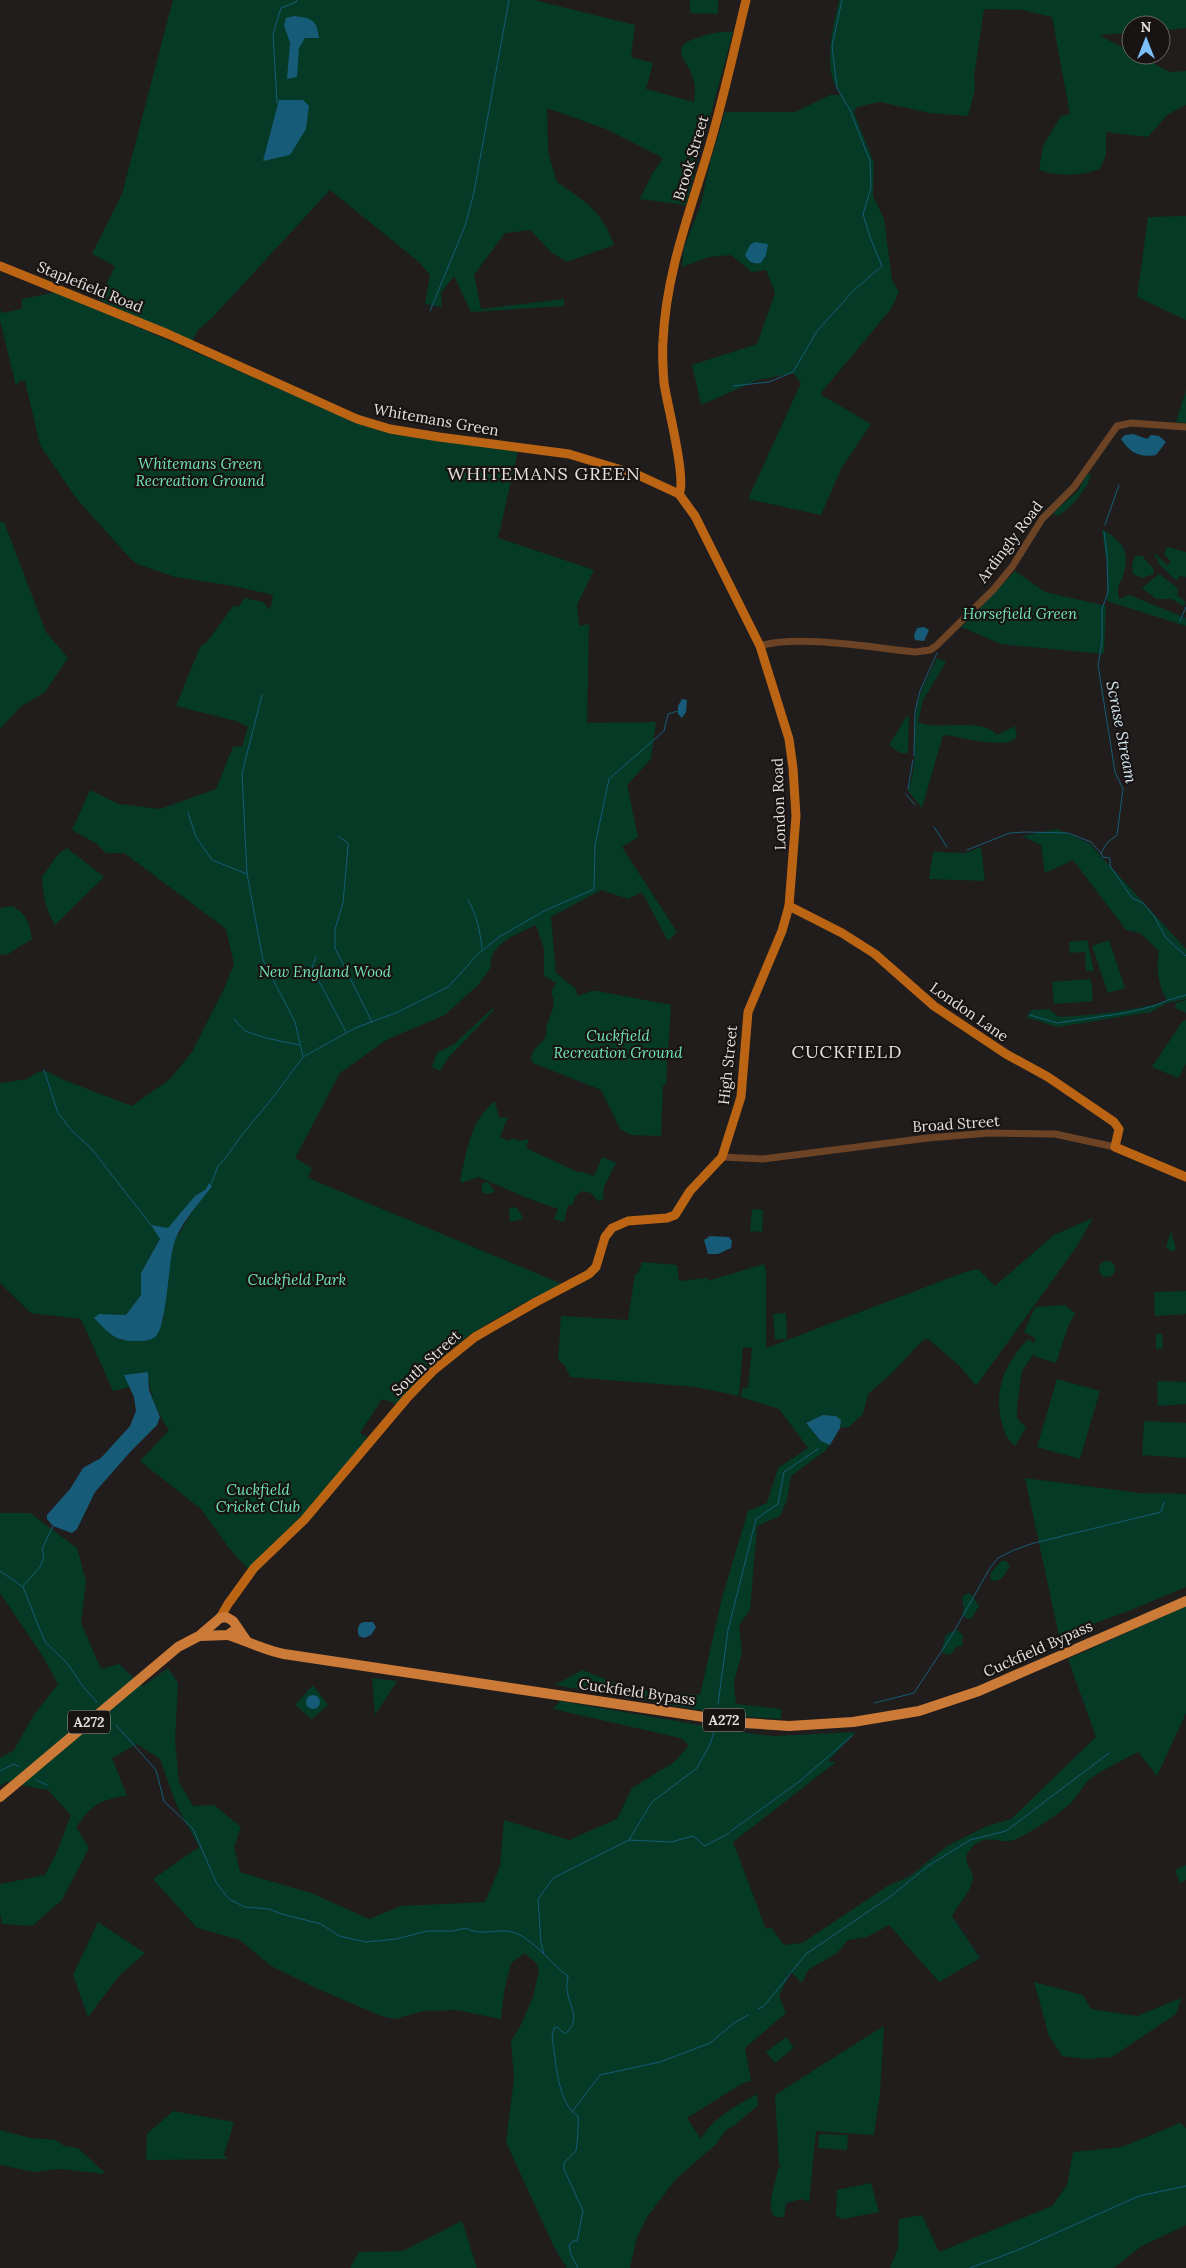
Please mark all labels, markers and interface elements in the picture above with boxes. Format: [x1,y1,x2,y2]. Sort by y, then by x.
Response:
north arrow [1121,15,1171,65]
text: N [1141,18,1152,36]
street label: Brook Street [669,113,712,203]
street label: Staplefield Road [35,257,146,316]
street label: Whitemans Green [372,399,500,440]
park label: Whitemans Green Recreation Ground [135,454,265,490]
district label: WHITEMANS GREEN [447,462,641,485]
street label: Ardingly Road [972,497,1047,587]
park label: Horsefield Green [963,604,1078,623]
water label: Scrase Stream [1102,679,1142,785]
street label: London Road [767,758,790,850]
park label: New England Wood [259,962,392,981]
street label: London Lane [926,978,1012,1046]
street label: High Street [714,1024,741,1106]
park label: Cuckfield Recreation Ground [553,1026,683,1062]
district label: CUCKFIELD [792,1040,902,1063]
street label: Broad Street [912,1111,1000,1136]
park label: Cuckfield Park [248,1270,347,1289]
street label: South Street [387,1326,464,1399]
park label: Cuckfield Cricket Club [216,1480,300,1516]
street label: Cuckfield Bypass [980,1616,1095,1681]
street label: Cuckfield Bypass [578,1674,697,1709]
road number: A272 [703,1708,745,1732]
road number: A272 [68,1710,110,1734]

